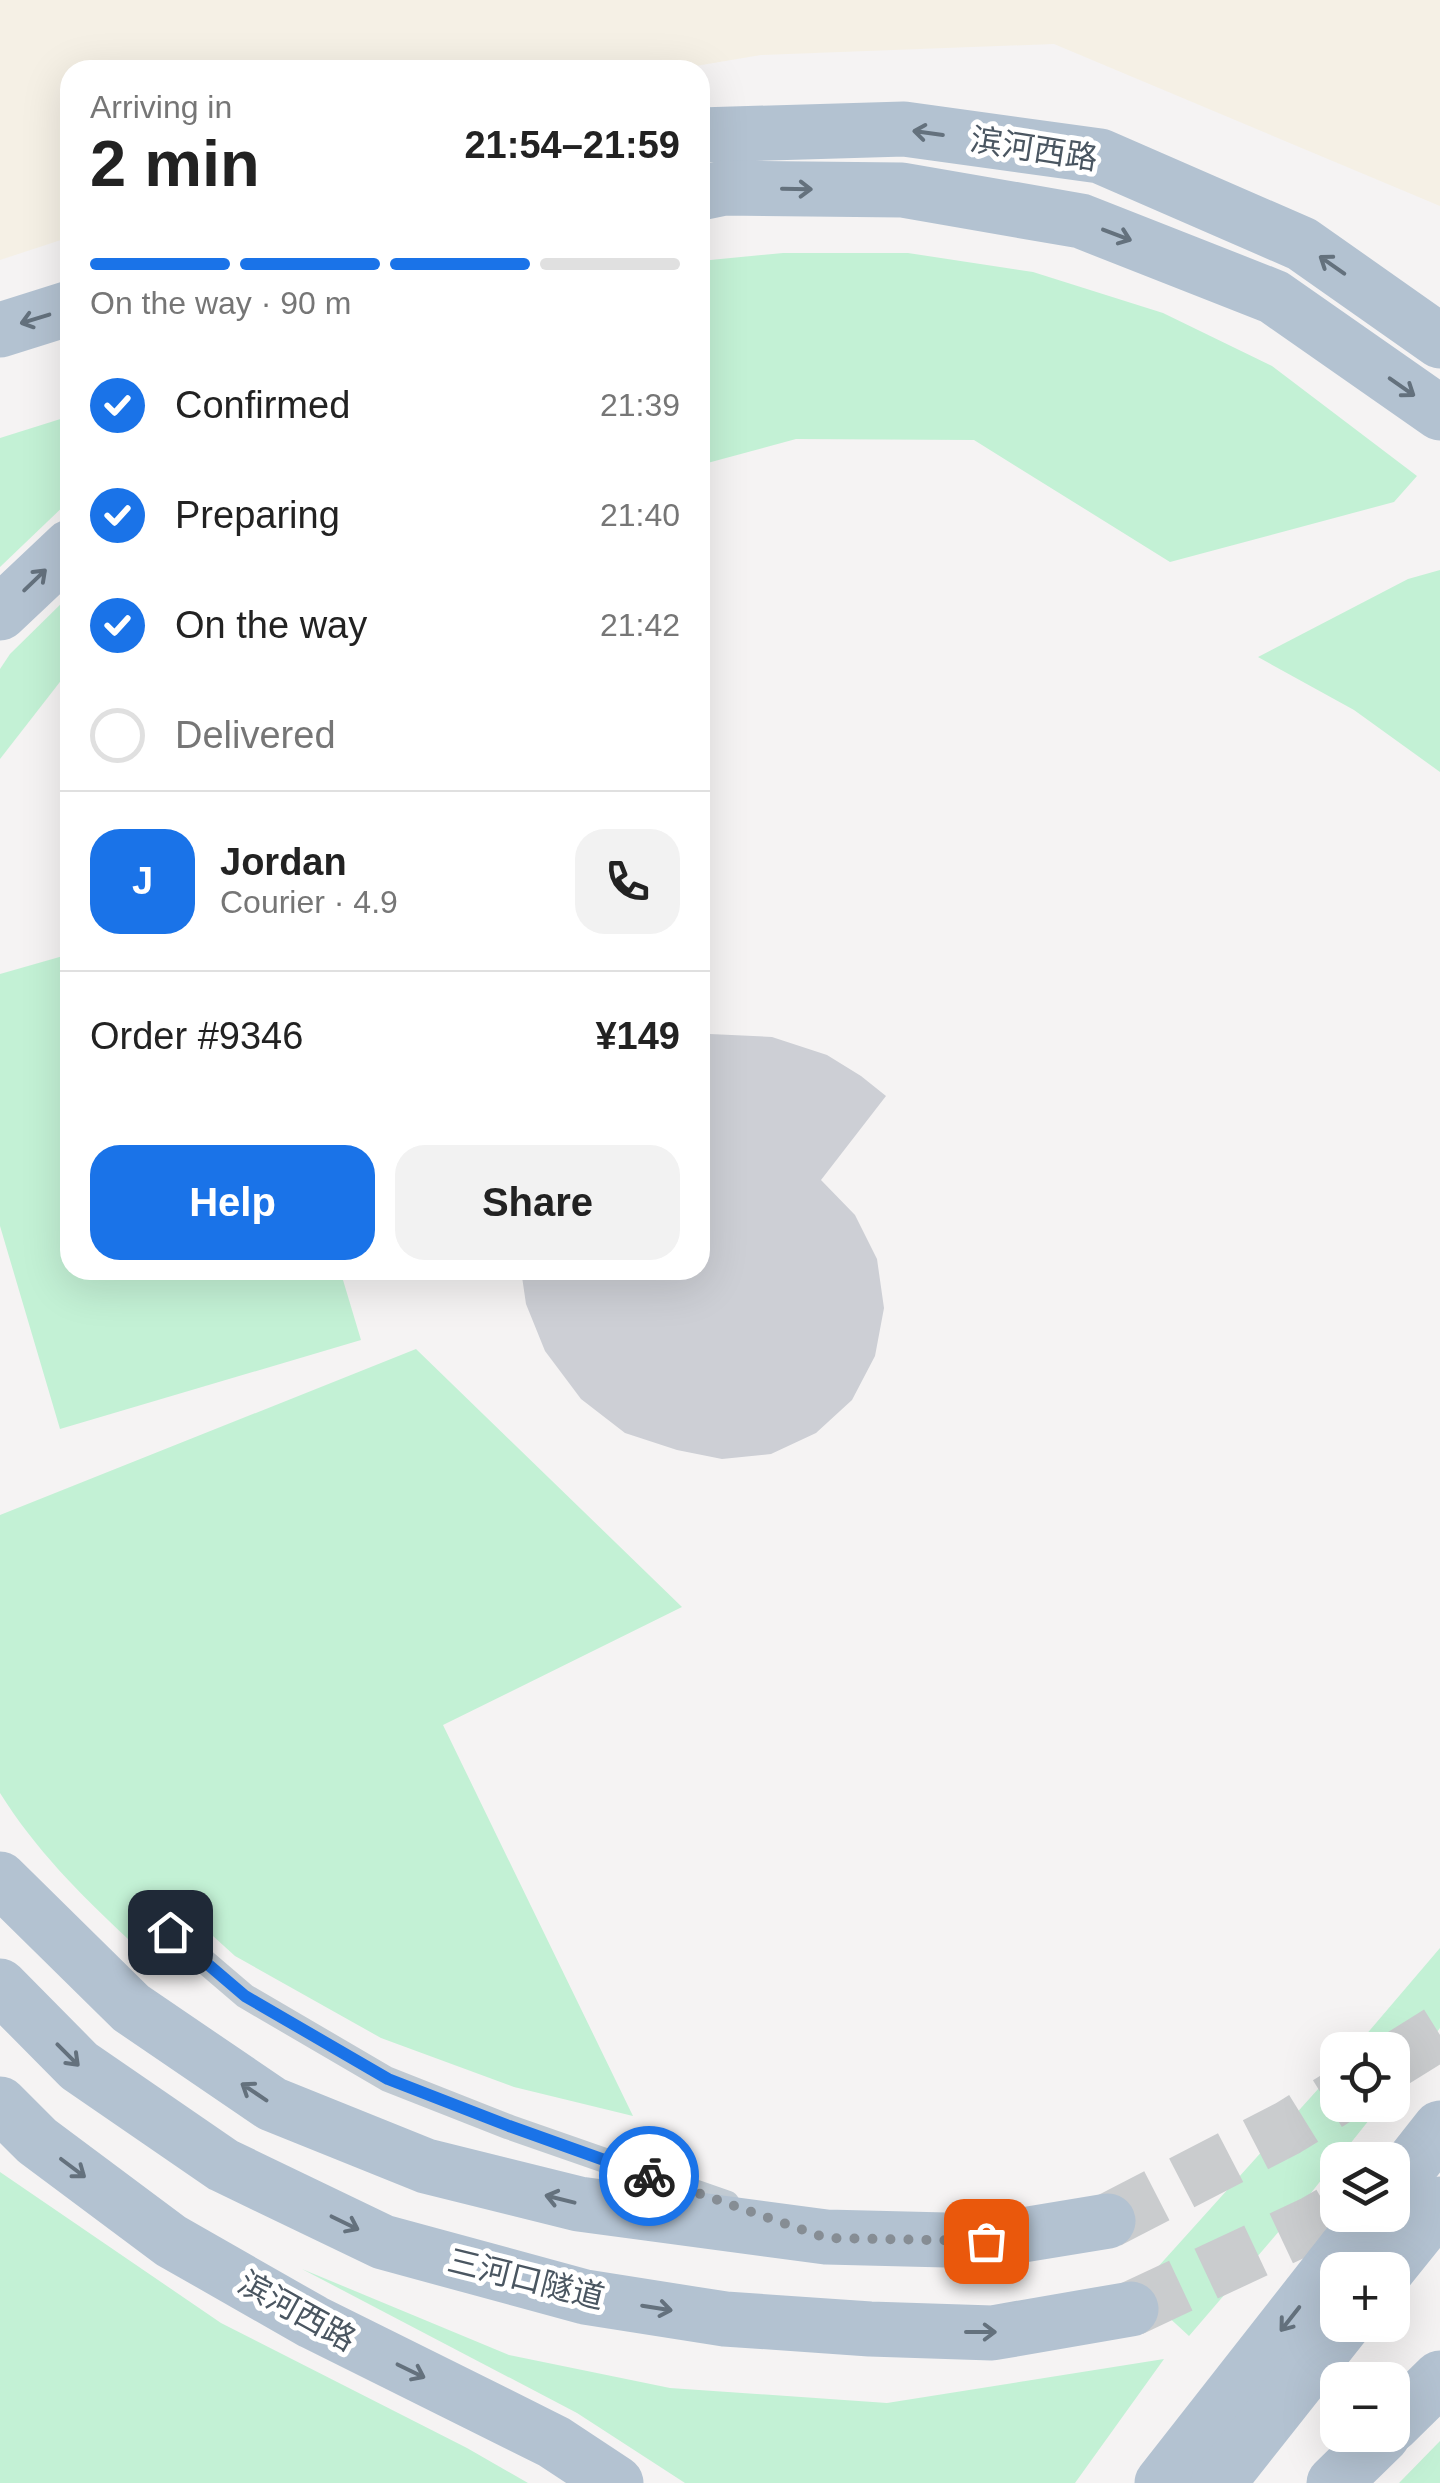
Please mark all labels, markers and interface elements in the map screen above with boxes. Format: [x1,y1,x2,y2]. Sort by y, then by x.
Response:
text: Arriving in [90,89,232,125]
street label: 滨河西路 [968,121,1100,177]
one-way arrow [913,123,945,141]
text: 21:54–21:59 [464,124,680,166]
text: 2 min [90,127,260,200]
one-way arrow [780,180,813,198]
one-way arrow [1101,228,1131,246]
one-way arrow [1319,254,1346,275]
text: On the way · 90 m [90,285,351,321]
one-way arrow [20,312,51,330]
one-way arrow [1388,376,1415,397]
icon: check [90,378,145,433]
text: Confirmed [175,384,350,426]
text: 21:39 [600,387,680,423]
icon: check [90,488,145,543]
text: Preparing [175,494,340,536]
text: 21:40 [600,497,680,533]
one-way arrow [22,569,47,592]
icon: check [90,598,145,653]
text: On the way [175,604,367,646]
text: 21:42 [600,607,680,643]
text: Delivered [175,714,336,756]
button: phone [575,829,680,934]
text: Jordan [220,841,347,883]
text: J [132,860,153,902]
text: Courier · 4.9 [220,884,398,920]
text: Order #9346 [90,1015,303,1057]
text: ¥149 [595,1015,680,1057]
button: Help [90,1145,375,1260]
button: Share [395,1145,680,1260]
pin [128,1890,213,1975]
icon: home [143,1905,198,1960]
map controls [1320,2032,1410,2452]
button: locate [1320,2032,1410,2122]
one-way arrow [56,2043,80,2067]
one-way arrow [241,2082,269,2103]
courier [599,2126,699,2226]
button: layers [1320,2142,1410,2232]
icon: bike [622,2149,677,2204]
one-way arrow [59,2158,86,2179]
one-way arrow [545,2189,576,2208]
pin [944,2199,1029,2284]
icon: bag [959,2214,1014,2269]
one-way arrow [329,2215,359,2234]
street label: 三河口隧道 [444,2242,608,2316]
button: + [1320,2252,1410,2342]
street label: 滨河西路 [232,2264,362,2358]
one-way arrow [641,2299,673,2318]
one-way arrow [1280,2306,1302,2332]
one-way arrow [964,2322,997,2342]
one-way arrow [396,2362,425,2381]
button: − [1320,2362,1410,2452]

